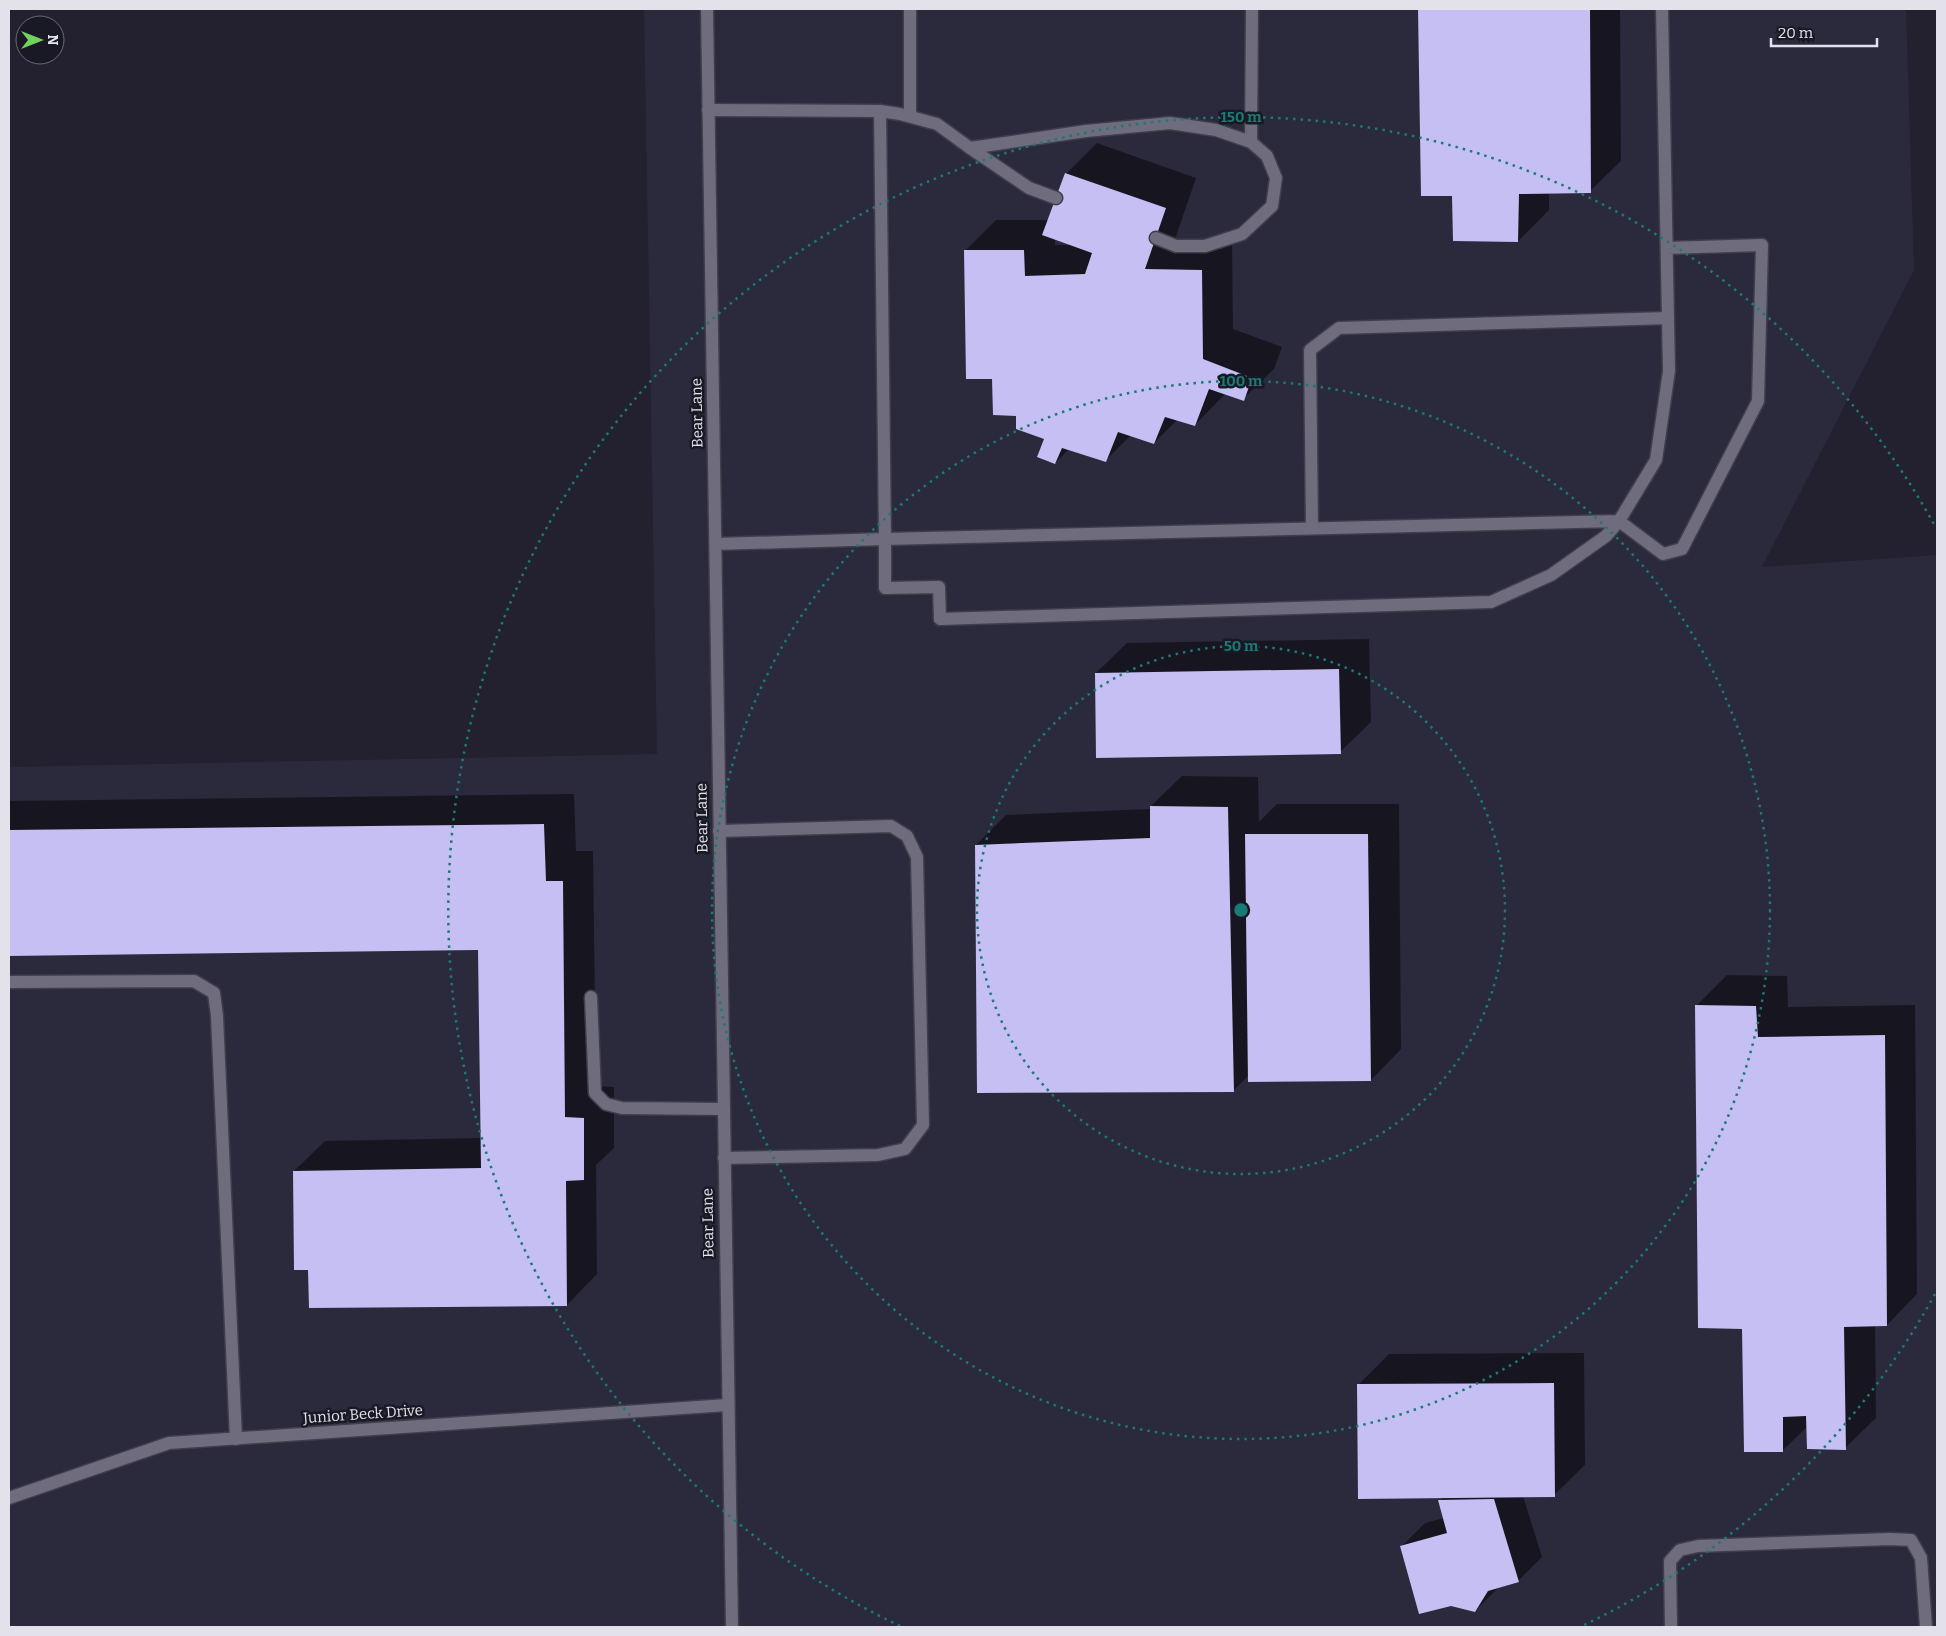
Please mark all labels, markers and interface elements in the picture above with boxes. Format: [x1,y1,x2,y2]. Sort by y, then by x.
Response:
north arrow [15,15,65,65]
scale bar [1771,15,1877,47]
text: 20 m [1778,24,1814,42]
text: N [44,35,61,46]
text: 150 m [1220,108,1262,126]
text: 100 m [1220,372,1263,390]
street label: Bear Lane [687,378,707,448]
text: 50 m [1224,637,1259,655]
street label: Bear Lane [692,783,712,853]
centre of rings [1232,901,1250,919]
street label: Bear Lane [698,1188,718,1258]
street label: Junior Beck Drive [302,1401,423,1427]

